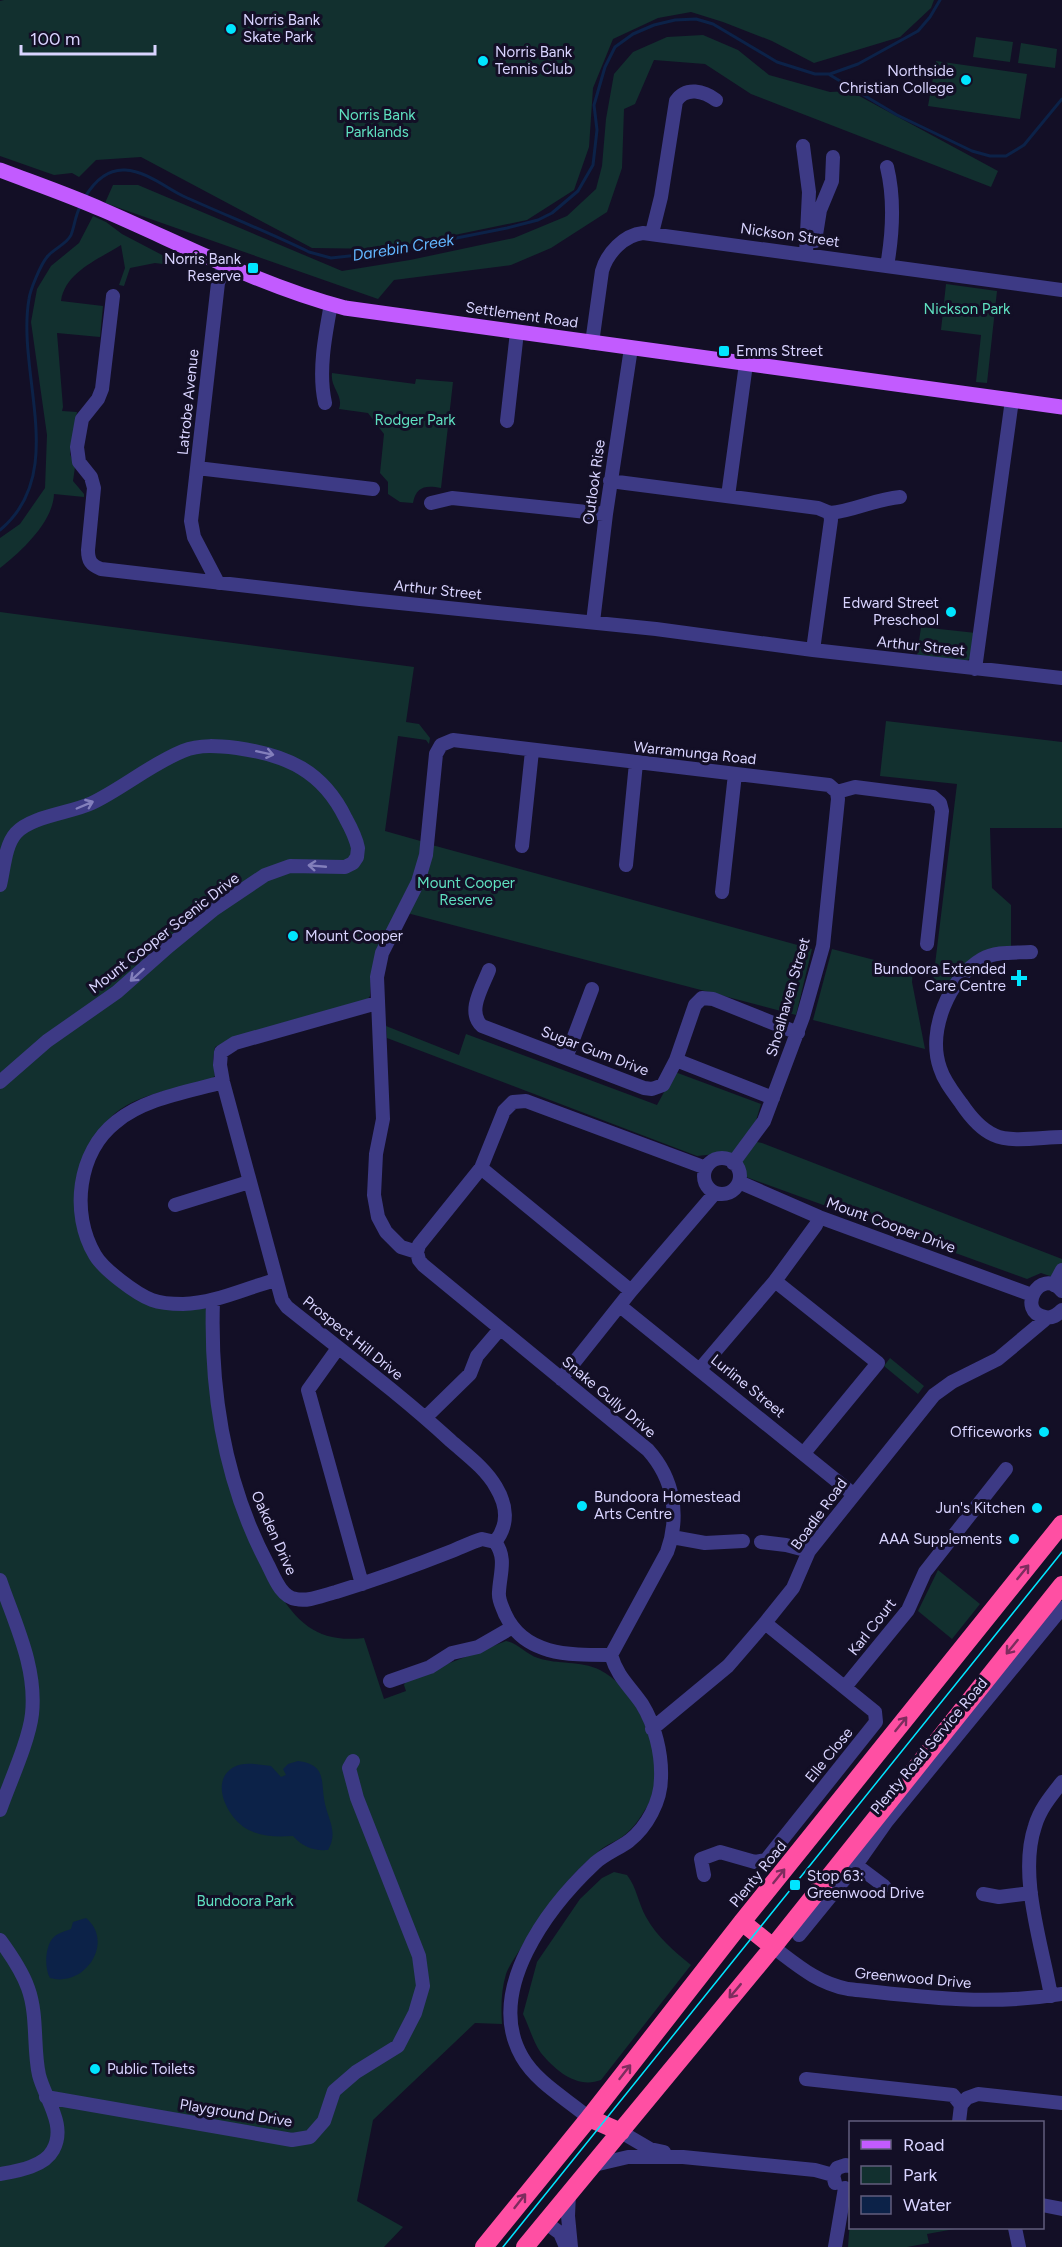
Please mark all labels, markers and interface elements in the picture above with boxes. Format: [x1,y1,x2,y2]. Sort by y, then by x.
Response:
place label: Norris Bank Skate Park [243,11,321,46]
scale bar [21,18,154,56]
marker: Norris Bank Skate Park [224,22,238,36]
text: 100 m [30,28,80,50]
place label: Norris Bank Tennis Club [495,43,573,78]
marker: Norris Bank Tennis Club [476,54,490,68]
place label: Northside Christian College [839,62,954,97]
marker: Northside Christian College [959,73,973,87]
park label: Norris Bank Parklands [338,106,416,141]
street label: Nickson Street [739,219,841,251]
water label: Darebin Creek [351,230,457,265]
place label: Norris Bank Reserve [164,250,242,285]
marker: Norris Bank Reserve [246,261,260,275]
street label: Settlement Road [465,298,579,332]
park label: Nickson Park [924,300,1011,318]
place label: Emms Street [736,342,823,360]
marker: Emms Street [717,344,731,358]
street label: Latrobe Avenue [173,348,203,456]
park label: Rodger Park [374,411,456,429]
street label: Outlook Rise [579,438,609,526]
street label: Arthur Street [393,576,483,604]
place label: Edward Street Preschool [843,594,939,629]
marker: Edward Street Preschool [944,605,958,619]
street label: Arthur Street [876,632,966,660]
street label: Warramunga Road [633,738,757,768]
one-way arrow [254,748,274,759]
one-way arrow [76,799,94,810]
one-way arrow [307,860,327,871]
street label: Mount Cooper Scenic Drive [85,869,243,997]
park label: Mount Cooper Reserve [417,874,515,909]
place label: Mount Cooper [305,927,403,945]
marker: Mount Cooper [286,929,300,943]
street label: Shoalhaven Street [762,935,814,1059]
place label: Bundoora Extended Care Centre [874,960,1006,995]
one-way arrow [130,968,145,982]
marker: Bundoora Extended Care Centre [1010,969,1028,987]
street label: Sugar Gum Drive [539,1022,651,1080]
street label: Mount Cooper Drive [824,1193,958,1257]
street label: Prospect Hill Drive [299,1292,407,1384]
street label: Lurline Street [707,1351,789,1422]
street label: Snake Gully Drive [558,1353,660,1441]
place label: Officeworks [950,1423,1032,1441]
marker: Officeworks [1037,1425,1051,1439]
street label: Boadle Road [787,1475,851,1553]
street label: Oakden Drive [247,1488,301,1578]
place label: Bundoora Homestead Arts Centre [594,1488,741,1523]
marker: Bundoora Homestead Arts Centre [575,1499,589,1513]
place label: Jun's Kitchen [936,1499,1025,1517]
marker: Jun's Kitchen [1030,1501,1044,1515]
place label: AAA Supplements [879,1530,1002,1548]
marker: AAA Supplements [1007,1532,1021,1546]
one-way arrow [1017,1565,1030,1581]
street label: Karl Court [844,1595,900,1659]
one-way arrow [1006,1639,1019,1655]
street label: Plenty Road Service Road [867,1674,991,1818]
one-way arrow [895,1716,908,1732]
street label: Elle Close [801,1724,857,1786]
street label: Plenty Road [726,1837,790,1911]
place label: Stop 63: Greenwood Drive [807,1867,924,1902]
one-way arrow [772,1868,785,1884]
marker: Stop 63: Greenwood Drive [788,1878,802,1892]
park label: Bundoora Park [196,1892,294,1910]
street label: Greenwood Drive [854,1964,972,1992]
one-way arrow [728,1983,742,1998]
place label: Public Toilets [107,2060,195,2078]
marker: Public Toilets [88,2062,102,2076]
one-way arrow [619,2064,632,2080]
street label: Playground Drive [178,2095,294,2131]
legend [849,2121,1044,2229]
text: Road [903,2134,944,2156]
text: Park [903,2164,938,2186]
one-way arrow [514,2193,527,2209]
text: Water [903,2194,951,2216]

